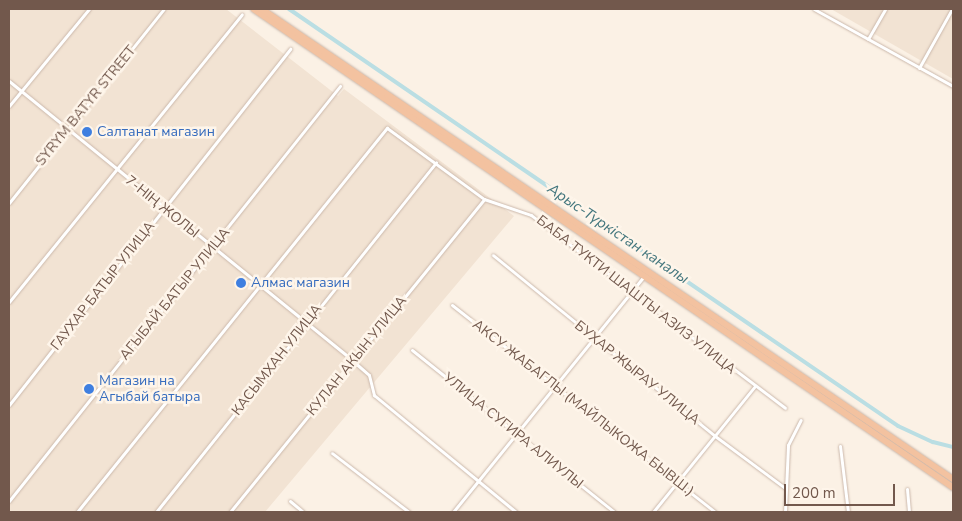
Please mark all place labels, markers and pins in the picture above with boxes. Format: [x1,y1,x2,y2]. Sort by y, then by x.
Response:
place label: Салтанат магазин [97,124,215,140]
marker: Салтанат магазин [81,126,93,138]
place label: Алмас магазин [251,275,350,291]
marker: Алмас магазин [235,277,247,289]
place label: Магазин на Агыбай батыра [99,373,201,406]
marker: Магазин на Агыбай батыра [83,383,95,395]

